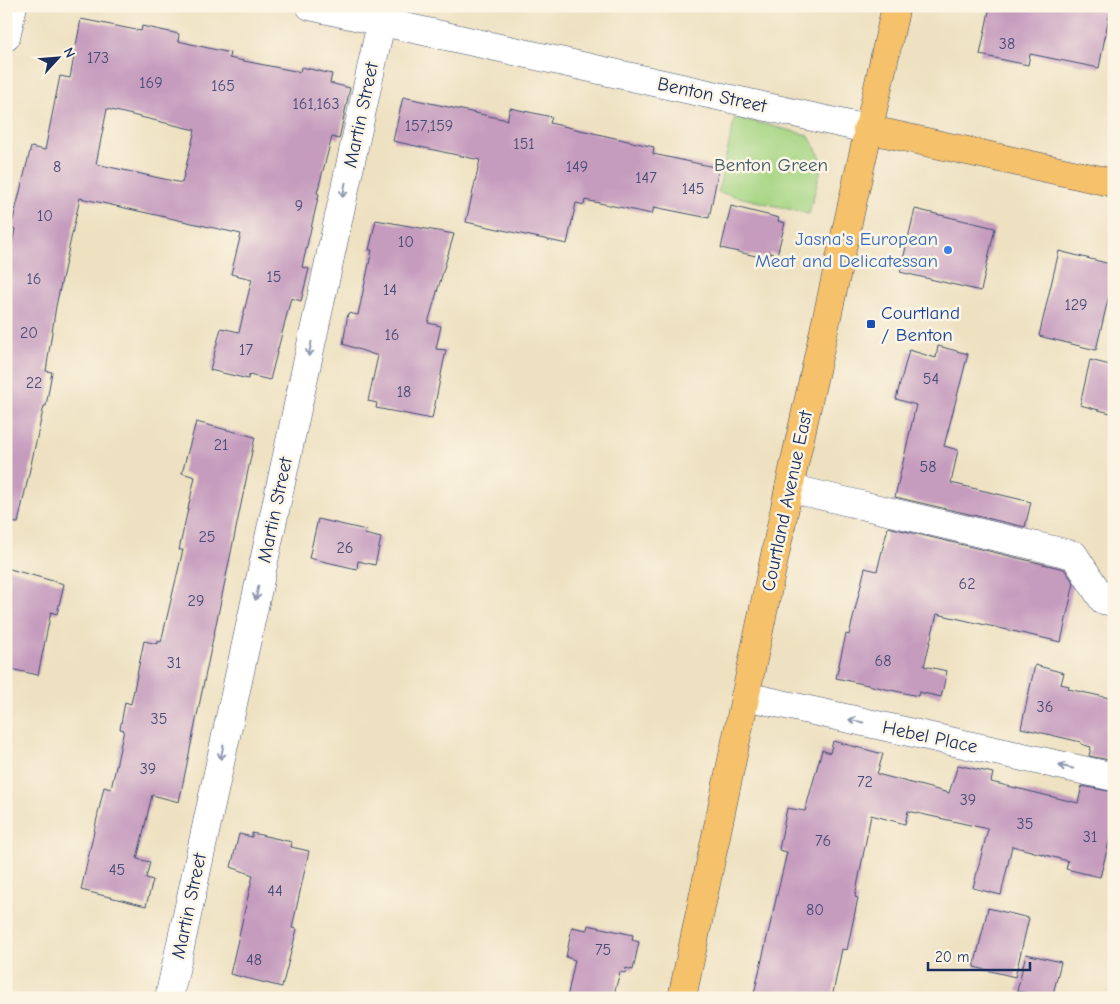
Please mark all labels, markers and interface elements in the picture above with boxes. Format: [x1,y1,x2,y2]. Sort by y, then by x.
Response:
north arrow [32,32,82,82]
house number: 38 [999,35,1015,53]
text: N [60,45,79,60]
house number: 173 [87,49,109,67]
street label: Martin Street [339,60,383,170]
street label: Benton Street [655,73,769,117]
house number: 169 [139,74,163,92]
house number: 165 [211,77,235,95]
house number: 161,163 [292,95,340,113]
house number: 157,159 [405,117,453,135]
house number: 151 [513,135,535,153]
park label: Benton Green [714,154,828,176]
house number: 8 [53,158,61,176]
house number: 149 [566,158,588,176]
house number: 147 [635,169,657,187]
house number: 145 [682,180,704,198]
one-way arrow [339,182,348,198]
house number: 9 [295,197,303,215]
house number: 10 [37,207,53,225]
place label: Jasna's European Meat and Delicatessan [755,228,938,272]
house number: 10 [398,233,414,251]
marker: Jasna's European Meat and Delicatessan [942,244,954,256]
house number: 15 [266,268,282,286]
house number: 16 [26,270,42,288]
house number: 14 [383,281,397,299]
house number: 129 [1064,296,1088,314]
place label: Courtland / Benton [881,302,960,346]
marker: Courtland / Benton [865,318,877,330]
house number: 20 [20,324,38,342]
house number: 16 [384,326,400,344]
one-way arrow [305,340,314,356]
house number: 17 [239,341,253,359]
house number: 54 [923,370,939,388]
house number: 22 [26,374,42,392]
house number: 18 [397,383,411,401]
street label: Courtland Avenue East [757,408,817,593]
house number: 21 [214,436,228,454]
street label: Martin Street [253,455,297,565]
house number: 58 [920,458,936,476]
house number: 25 [198,528,216,546]
house number: 26 [336,539,354,557]
house number: 62 [958,575,976,593]
one-way arrow [251,585,261,601]
house number: 29 [188,592,204,610]
house number: 68 [875,652,891,670]
house number: 31 [167,654,181,672]
house number: 36 [1037,698,1053,716]
house number: 35 [151,710,167,728]
one-way arrow [849,715,865,725]
street label: Hebel Place [880,716,980,758]
one-way arrow [217,744,226,760]
house number: 39 [140,760,156,778]
one-way arrow [1059,762,1075,771]
house number: 72 [857,773,873,791]
house number: 39 [960,791,976,809]
house number: 35 [1017,815,1033,833]
house number: 31 [1083,828,1097,846]
house number: 76 [815,832,831,850]
street label: Martin Street [167,851,211,961]
house number: 45 [109,861,125,879]
house number: 44 [267,882,283,900]
house number: 80 [806,901,824,919]
scale bar [928,939,1030,971]
house number: 75 [595,941,611,959]
text: 20 m [935,948,969,966]
house number: 48 [246,951,262,969]

